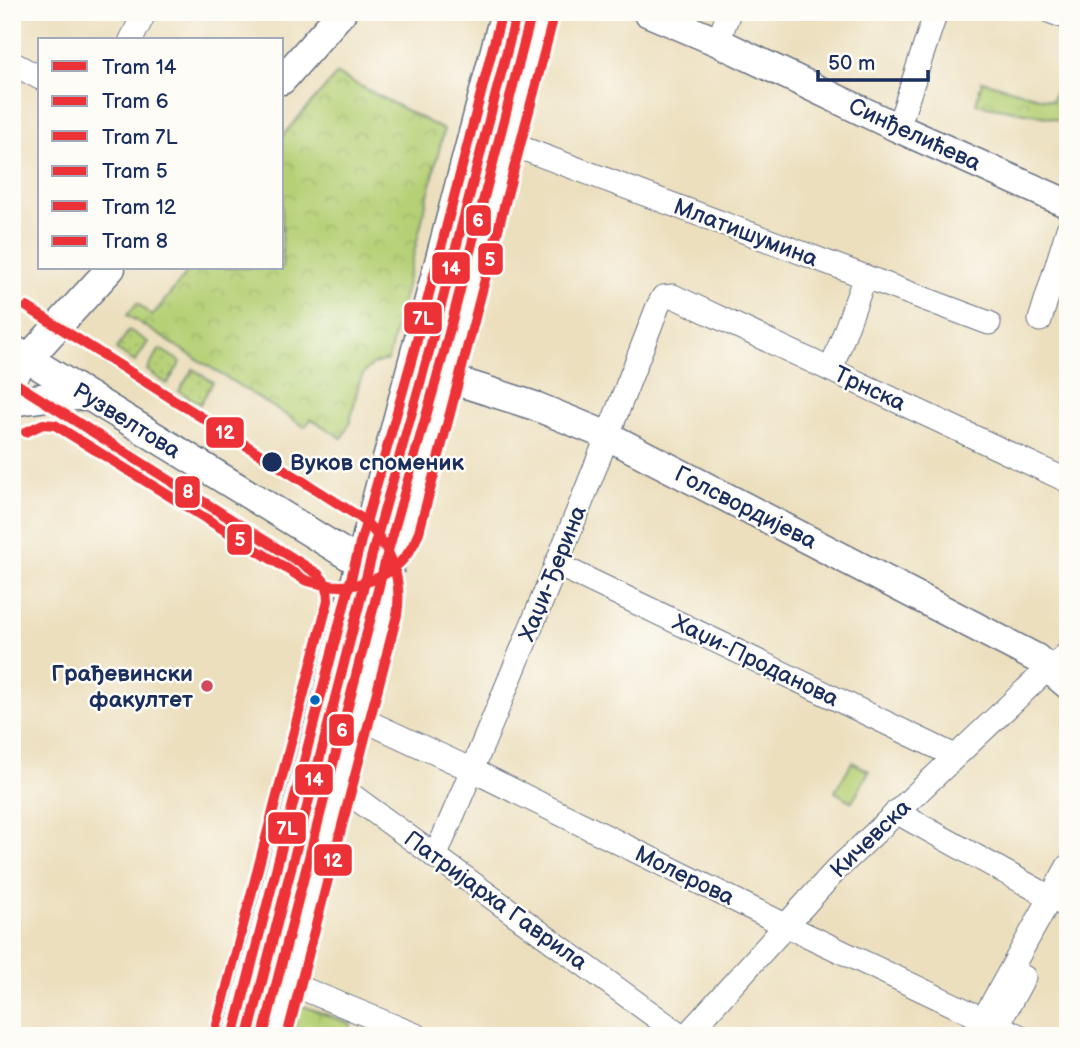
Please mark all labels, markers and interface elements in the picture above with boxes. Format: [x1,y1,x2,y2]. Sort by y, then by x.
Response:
legend [38,38,284,270]
scale bar [818,38,928,82]
text: 50 m [828,51,875,76]
text: Tram 14 [102,55,177,80]
text: Tram 6 [102,89,169,114]
street label: Синђелићева [844,92,985,178]
text: Tram 7L [102,125,178,150]
text: Tram 5 [102,159,168,184]
street label: Млатишумина [670,193,822,273]
text: Tram 12 [102,195,177,220]
line badge: 6 [465,204,492,237]
text: 6 [472,210,484,233]
text: Tram 8 [102,229,168,254]
line badge: 5 [477,242,504,276]
text: 5 [485,249,496,272]
line badge: 14 [431,251,471,285]
text: 14 [441,258,461,281]
line badge: 7L [403,301,443,335]
text: 7L [412,308,434,331]
street label: Трнска [829,360,910,418]
street label: Рузвелтова [67,377,186,465]
line badge: 12 [205,416,245,449]
text: 12 [215,422,235,445]
place label: Вуков споменик [290,449,464,477]
marker: Вуков споменик [260,450,284,474]
street label: Голсвордијева [670,460,822,556]
line badge: 8 [174,475,201,509]
text: 8 [182,481,194,504]
street label: Хаџи-Ђерина [513,501,593,645]
line badge: 5 [226,523,253,556]
text: 5 [235,529,246,552]
street label: Хаџи-Проданова [668,609,844,713]
place label: Грађевински факултет [51,660,193,714]
marker: Грађевински факултет [199,678,215,694]
unlabelled marker [308,693,322,707]
line badge: 6 [328,713,355,747]
text: 6 [336,720,348,743]
line badge: 14 [294,763,334,796]
text: 14 [304,769,324,792]
street label: Кичевска [825,793,917,884]
line badge: 7L [267,811,307,845]
text: 7L [276,818,298,841]
street label: Патријарха Гаврила [398,825,593,977]
street label: Молерова [630,840,739,912]
line badge: 12 [313,843,353,877]
text: 12 [323,850,343,873]

